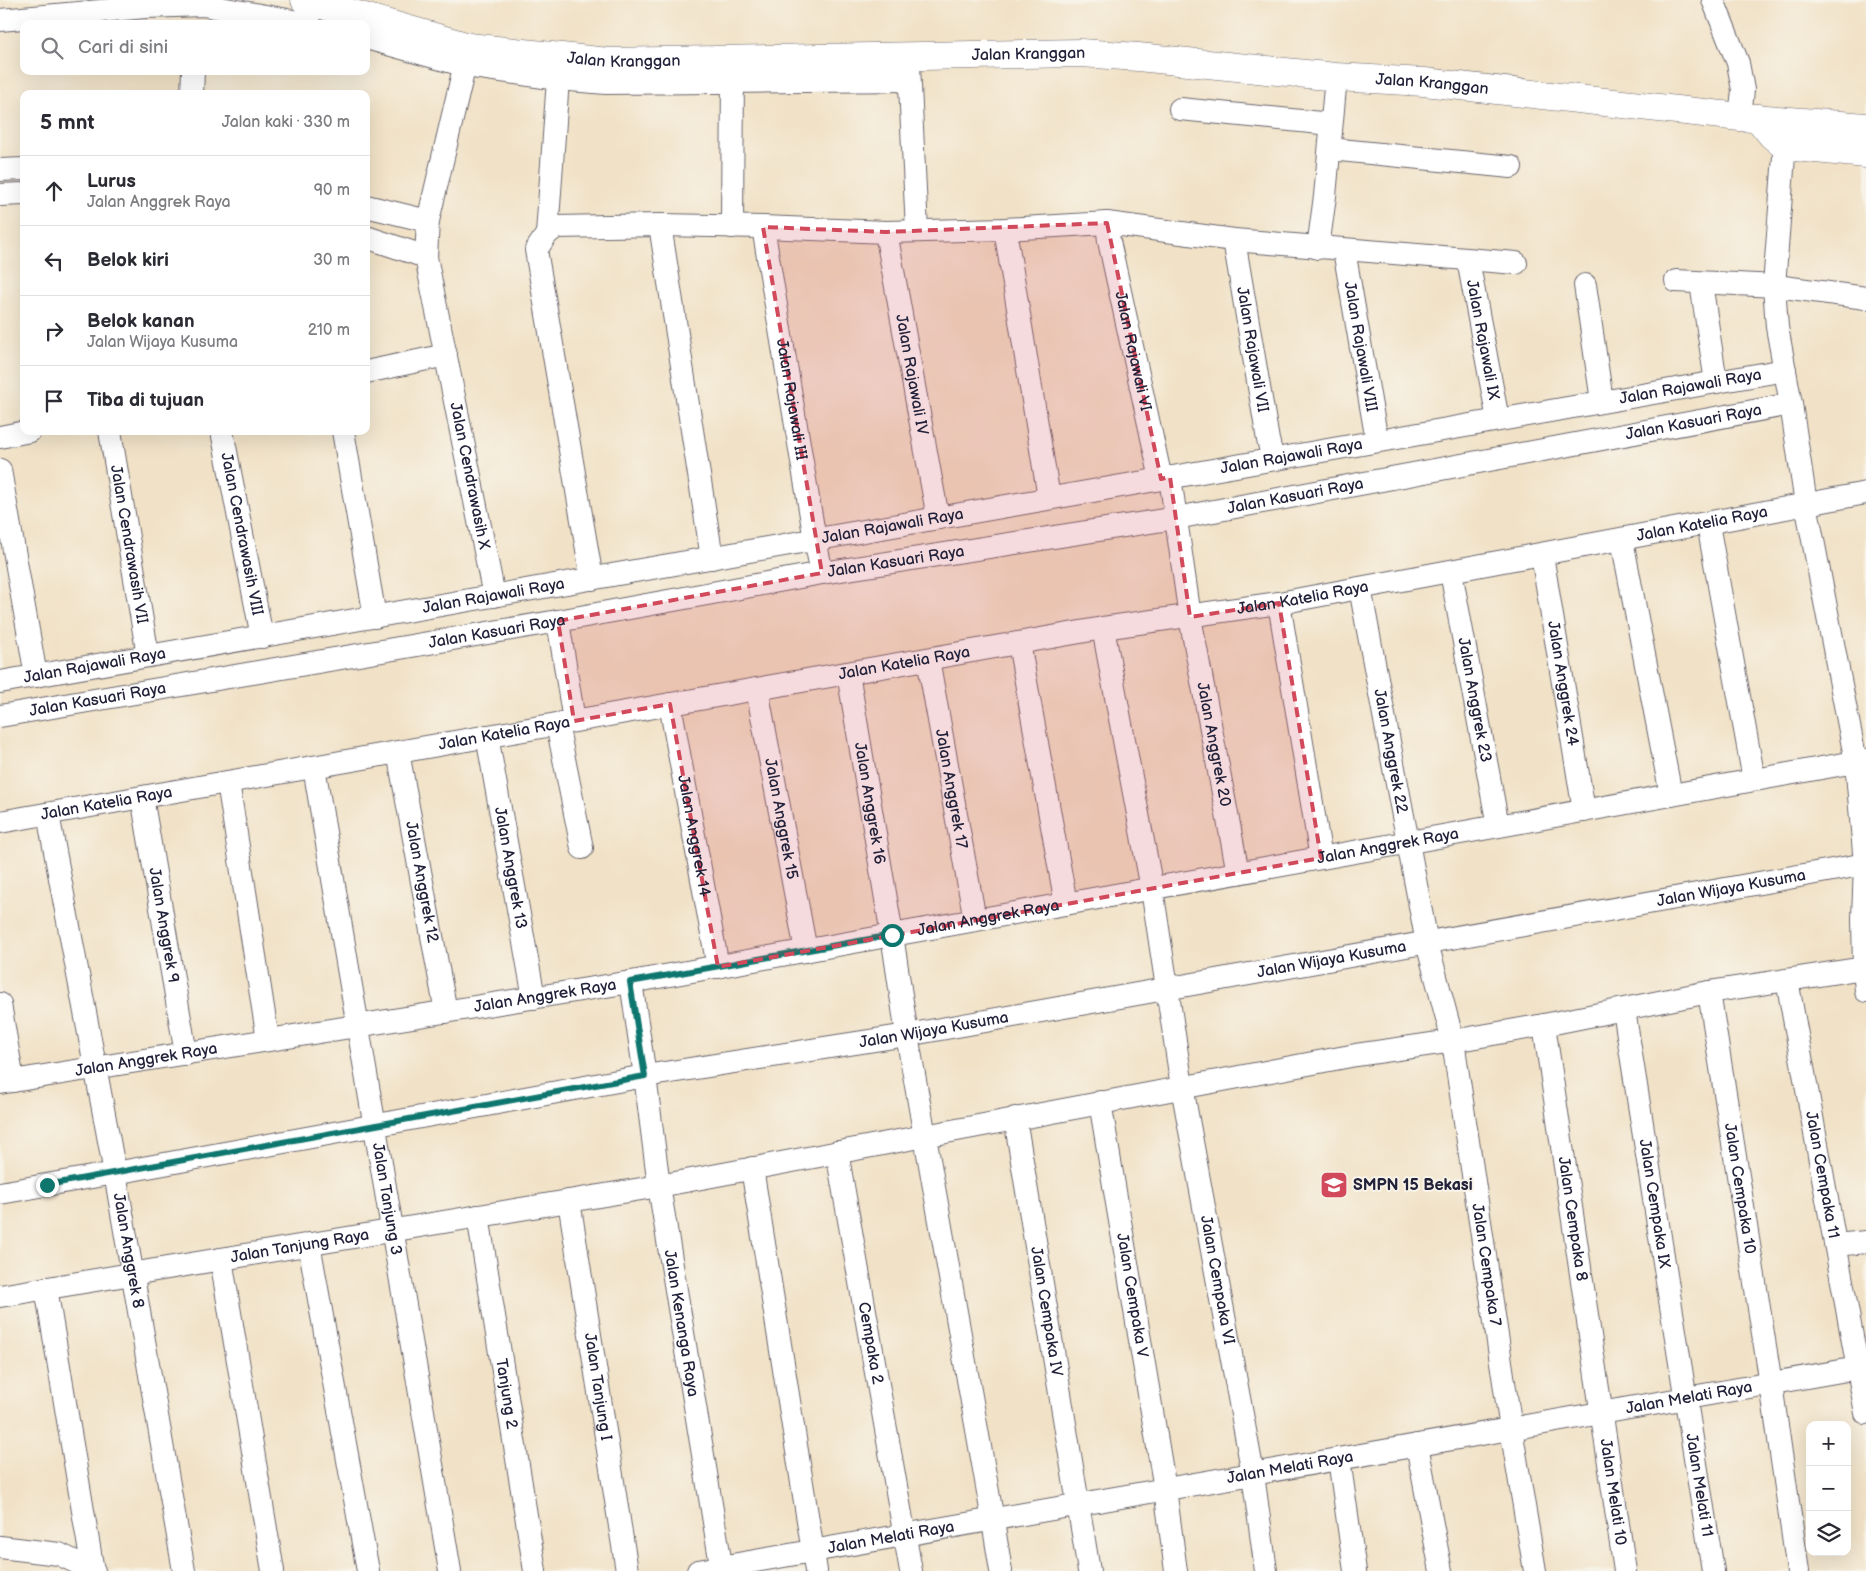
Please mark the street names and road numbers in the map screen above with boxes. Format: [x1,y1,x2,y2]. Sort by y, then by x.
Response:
street label: Jalan Kranggan [972,43,1085,65]
street label: Jalan Kranggan [566,48,681,72]
street label: Jalan Kranggan [1375,70,1490,99]
street label: Jalan Rajawali IX [1462,278,1504,402]
street label: Jalan Rajawali VIII [1340,280,1381,413]
street label: Jalan Rajawali VII [1233,285,1273,414]
street label: Jalan Rajawali VI [1111,290,1155,413]
street label: Jalan Rajawali IV [892,313,932,437]
street label: Jalan Rajawali III [772,338,811,462]
street label: Jalan Rajawali Raya [1618,365,1763,408]
street label: Jalan Kasuari Raya [1624,400,1763,444]
street label: Jalan Cendrawasih X [446,401,494,552]
street label: Jalan Rajawali Raya [1219,435,1364,478]
street label: Jalan Cendrawasih VIII [217,451,267,617]
street label: Jalan Cendrawasih VII [106,464,152,625]
street label: Jalan Kasuari Raya [1226,474,1365,518]
street label: Jalan Katelia Raya [1635,502,1769,545]
street label: Jalan Rajawali Raya [820,504,965,548]
street label: Jalan Kasuari Raya [826,542,966,582]
street label: Jalan Rajawali Raya [421,574,566,617]
street label: Jalan Katelia Raya [1236,577,1370,618]
street label: Jalan Kasuari Raya [427,610,567,652]
street label: Jalan Anggrek 24 [1543,619,1583,747]
street label: Jalan Anggrek 23 [1454,636,1496,764]
street label: Jalan Katelia Raya [837,642,971,684]
street label: Jalan Rajawali Raya [22,644,167,687]
street label: Jalan Kasuari Raya [28,678,167,720]
street label: Jalan Anggrek 20 [1193,681,1235,808]
street label: Jalan Anggrek 22 [1370,687,1412,816]
street label: Jalan Katelia Raya [437,712,572,754]
street label: Jalan Anggrek 17 [931,727,972,851]
street label: Jalan Anggrek 16 [850,741,889,866]
street label: Jalan Anggrek 15 [761,757,802,881]
street label: Jalan Anggrek 14 [674,773,715,898]
street label: Jalan Katelia Raya [39,782,174,824]
street label: Jalan Anggrek 13 [490,805,531,931]
street label: Jalan Anggrek 12 [401,820,443,945]
street label: Jalan Anggrek Raya [1315,824,1460,868]
street label: Jalan Wijaya Kusuma [1655,865,1807,911]
street label: Jalan Anggrek 9 [145,866,183,984]
street label: Jalan Anggrek Raya [916,896,1061,940]
street label: Jalan Wijaya Kusuma [1256,937,1408,982]
street label: Jalan Anggrek Raya [473,975,618,1016]
street label: Jalan Wijaya Kusuma [858,1008,1010,1052]
street label: Jalan Anggrek Raya [74,1039,219,1080]
street label: Jalan Cempaka 11 [1802,1110,1843,1240]
street label: Jalan Cempaka 10 [1720,1122,1760,1255]
street label: Jalan Cempaka IX [1635,1138,1674,1270]
street label: Jalan Tanjung 3 [368,1141,406,1257]
street label: Jalan Cempaka 8 [1554,1155,1591,1282]
street label: Jalan Anggrek 8 [109,1191,148,1310]
street label: Jalan Cempaka 7 [1468,1202,1505,1328]
street label: Jalan Cempaka VI [1196,1214,1239,1346]
street label: Jalan Tanjung Raya [229,1225,371,1267]
street label: Jalan Cempaka V [1113,1232,1152,1359]
street label: Jalan Cempaka IV [1027,1245,1067,1378]
street label: Jalan Kenanga Raya [660,1248,703,1398]
street label: Cempaka 2 [854,1301,887,1386]
street label: Jalan Tanjung I [580,1331,616,1442]
street label: Tanjung 2 [492,1357,522,1431]
street label: Jalan Melati Raya [1624,1377,1754,1418]
street label: Jalan Melati 11 [1682,1432,1717,1538]
street label: Jalan Melati 10 [1596,1437,1631,1546]
street label: Jalan Melati Raya [1225,1447,1355,1488]
street label: Jalan Melati Raya [826,1517,956,1558]

